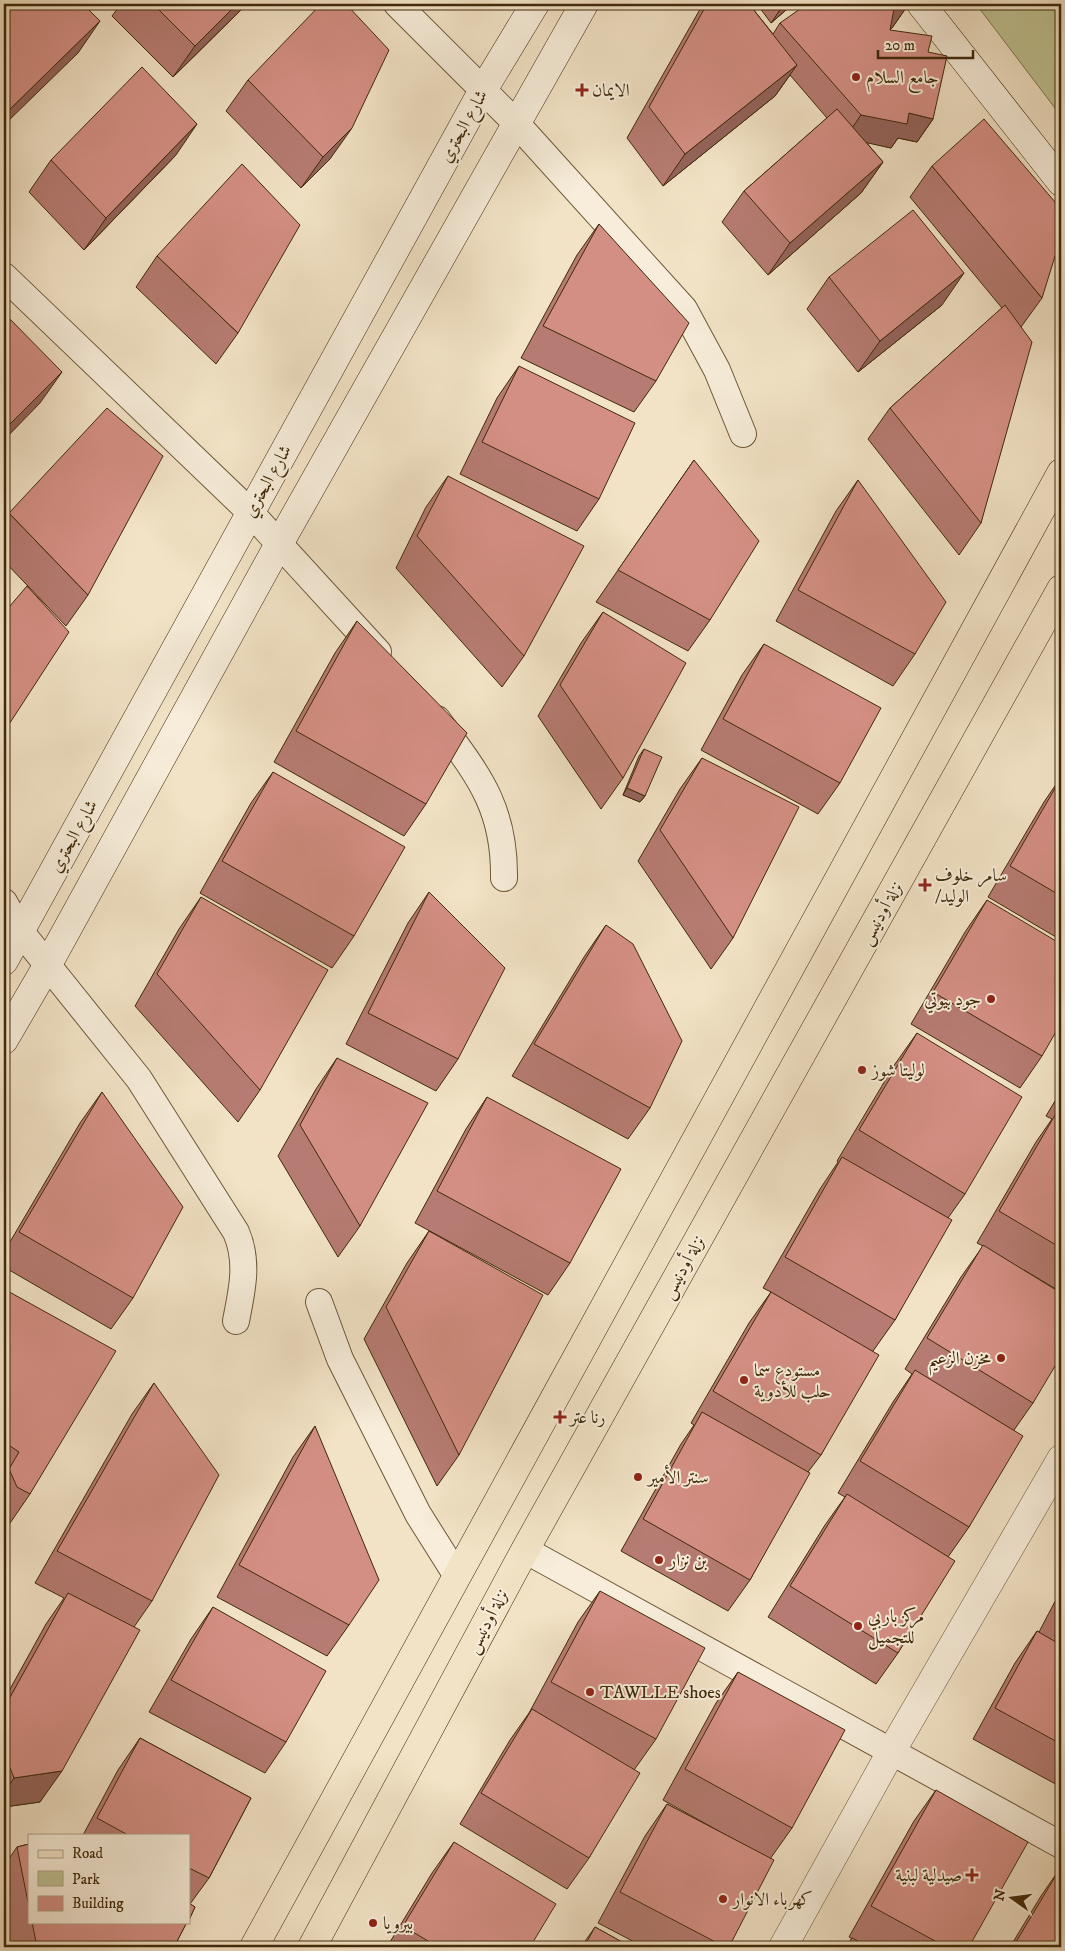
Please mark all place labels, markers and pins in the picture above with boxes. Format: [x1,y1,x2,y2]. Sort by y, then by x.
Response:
place label: جامع السلام [866,67,939,93]
marker: جامع السلام [850,71,862,83]
place label: الايمان [592,80,630,102]
marker: الايمان [576,84,588,96]
place label: سامر خلوف /الوليد [935,865,1007,908]
marker: سامر خلوف /الوليد [919,879,931,891]
place label: جود بيوتي [924,989,981,1014]
marker: جود بيوتي [985,993,997,1005]
place label: لوليتا شوز [870,1060,925,1082]
marker: لوليتا شوز [856,1064,868,1076]
place label: مخزن الزعيم [928,1348,991,1376]
marker: مخزن الزعيم [995,1352,1007,1364]
place label: مستودع سما حلب للأدوية [754,1360,831,1403]
marker: مستودع سما حلب للأدوية [738,1374,750,1386]
place label: رنا عتر [568,1407,605,1429]
marker: رنا عتر [554,1411,566,1423]
place label: سنتر الأمير [646,1464,709,1489]
marker: سنتر الأمير [632,1471,644,1483]
place label: بن نزار [667,1550,708,1572]
marker: بن نزار [653,1554,665,1566]
place label: مركز باربي للتجميل [868,1606,924,1650]
marker: مركز باربي للتجميل [852,1620,864,1632]
place label: TAWLLE shoes [600,1682,721,1704]
marker: TAWLLE shoes [584,1686,596,1698]
place label: صيدلية لبنية [895,1865,962,1887]
marker: صيدلية لبنية [966,1869,978,1881]
place label: كهرباء الانوار [731,1889,813,1911]
marker: كهرباء الانوار [717,1893,729,1905]
place label: بيرويا [383,1913,413,1935]
marker: بيرويا [367,1917,379,1929]

